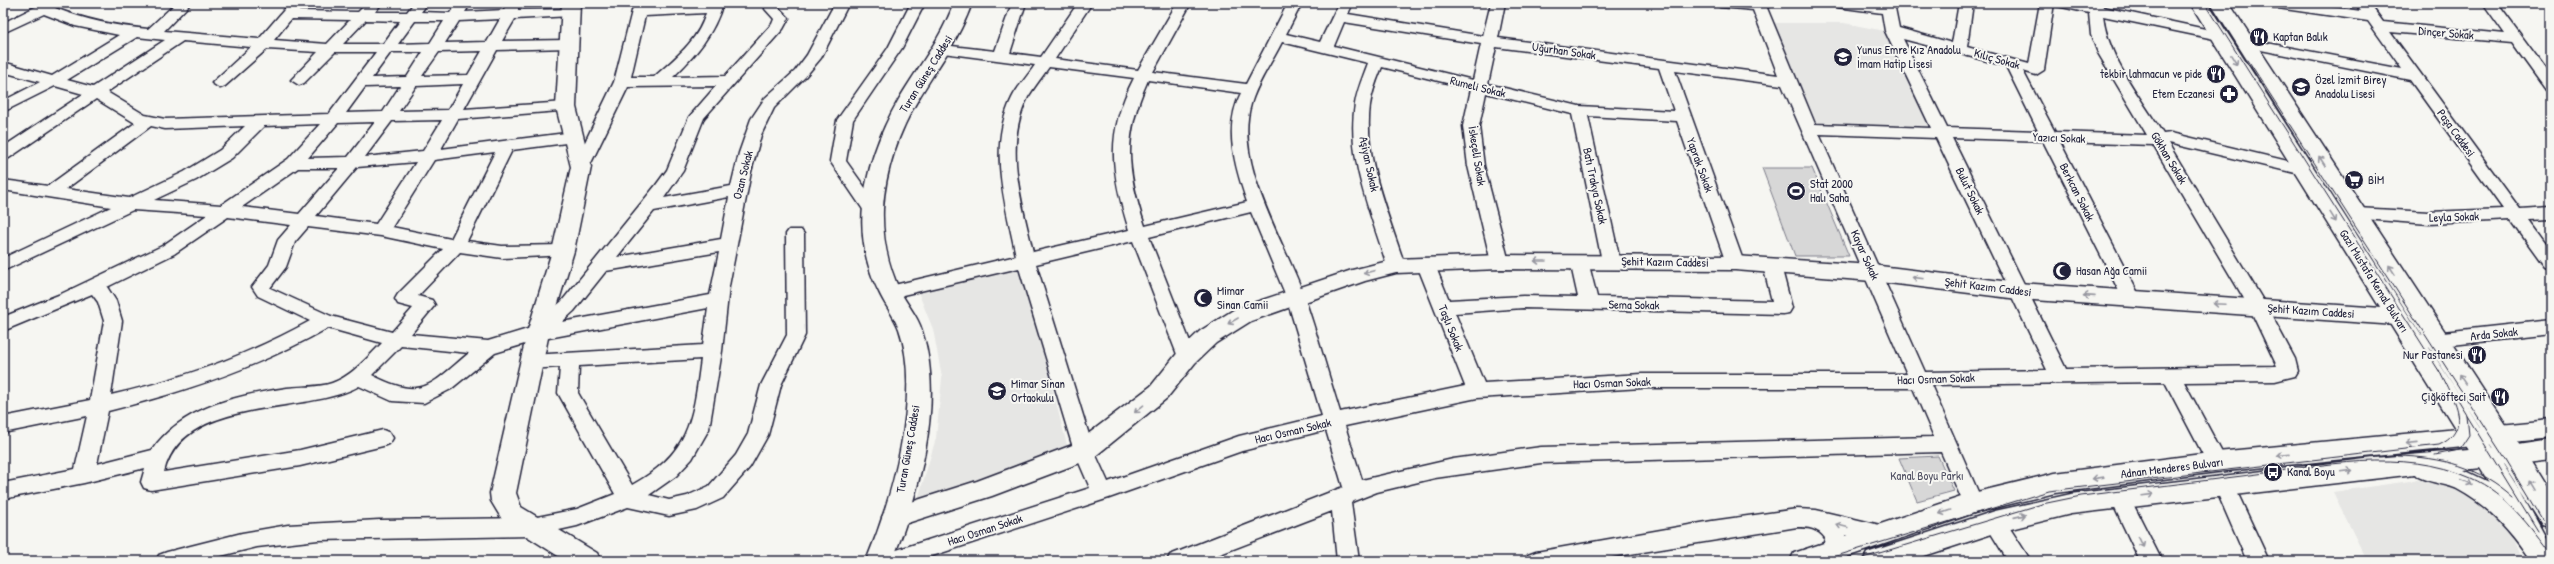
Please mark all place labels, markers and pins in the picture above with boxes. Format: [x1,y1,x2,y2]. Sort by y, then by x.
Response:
restaurant icon: Kaptan Balık [2248,26,2270,48]
place label: Kaptan Balık [2273,28,2328,45]
place label: Yunus Emre Kız Anadolu İmam Hatip Lisesi [1857,41,1961,72]
school or university icon: Yunus Emre Kız Anadolu İmam Hatip Lisesi [1832,46,1854,68]
restaurant icon: tekbir lahmacun ve pide [2205,63,2227,85]
place label: tekbir lahmacun ve pide [2100,65,2202,82]
place label: Özel İzmit Birey Anadolu Lisesi [2315,71,2386,102]
school or university icon: Özel İzmit Birey Anadolu Lisesi [2290,76,2312,98]
pharmacy icon: Etem Eczanesi [2218,83,2240,105]
place label: Etem Eczanesi [2153,85,2215,102]
supermarket icon: BİM [2343,169,2365,191]
place label: BİM [2368,171,2384,188]
place label: Stat 2000 Halı Saha [1810,175,1853,206]
sports icon: Stat 2000 Halı Saha [1785,180,1807,202]
mosque icon: Hasan Ağa Camii [2051,260,2073,282]
place label: Hasan Ağa Camii [2076,262,2147,279]
place label: Mimar Sinan Camii [1217,282,1268,313]
mosque icon: Mimar Sinan Camii [1192,287,1214,309]
restaurant icon: Nur Pastanesi [2466,344,2488,366]
place label: Nur Pastanesi [2403,346,2463,363]
place label: Mimar Sinan Ortaokulu [1011,375,1065,406]
school or university icon: Mimar Sinan Ortaokulu [986,380,1008,402]
restaurant icon: Çiğköfteci Sait [2489,386,2511,408]
place label: Çiğköfteci Sait [2421,388,2487,405]
bus stop icon: Kanal Boyu [2262,461,2284,483]
place label: Kanal Boyu [2287,463,2335,480]

